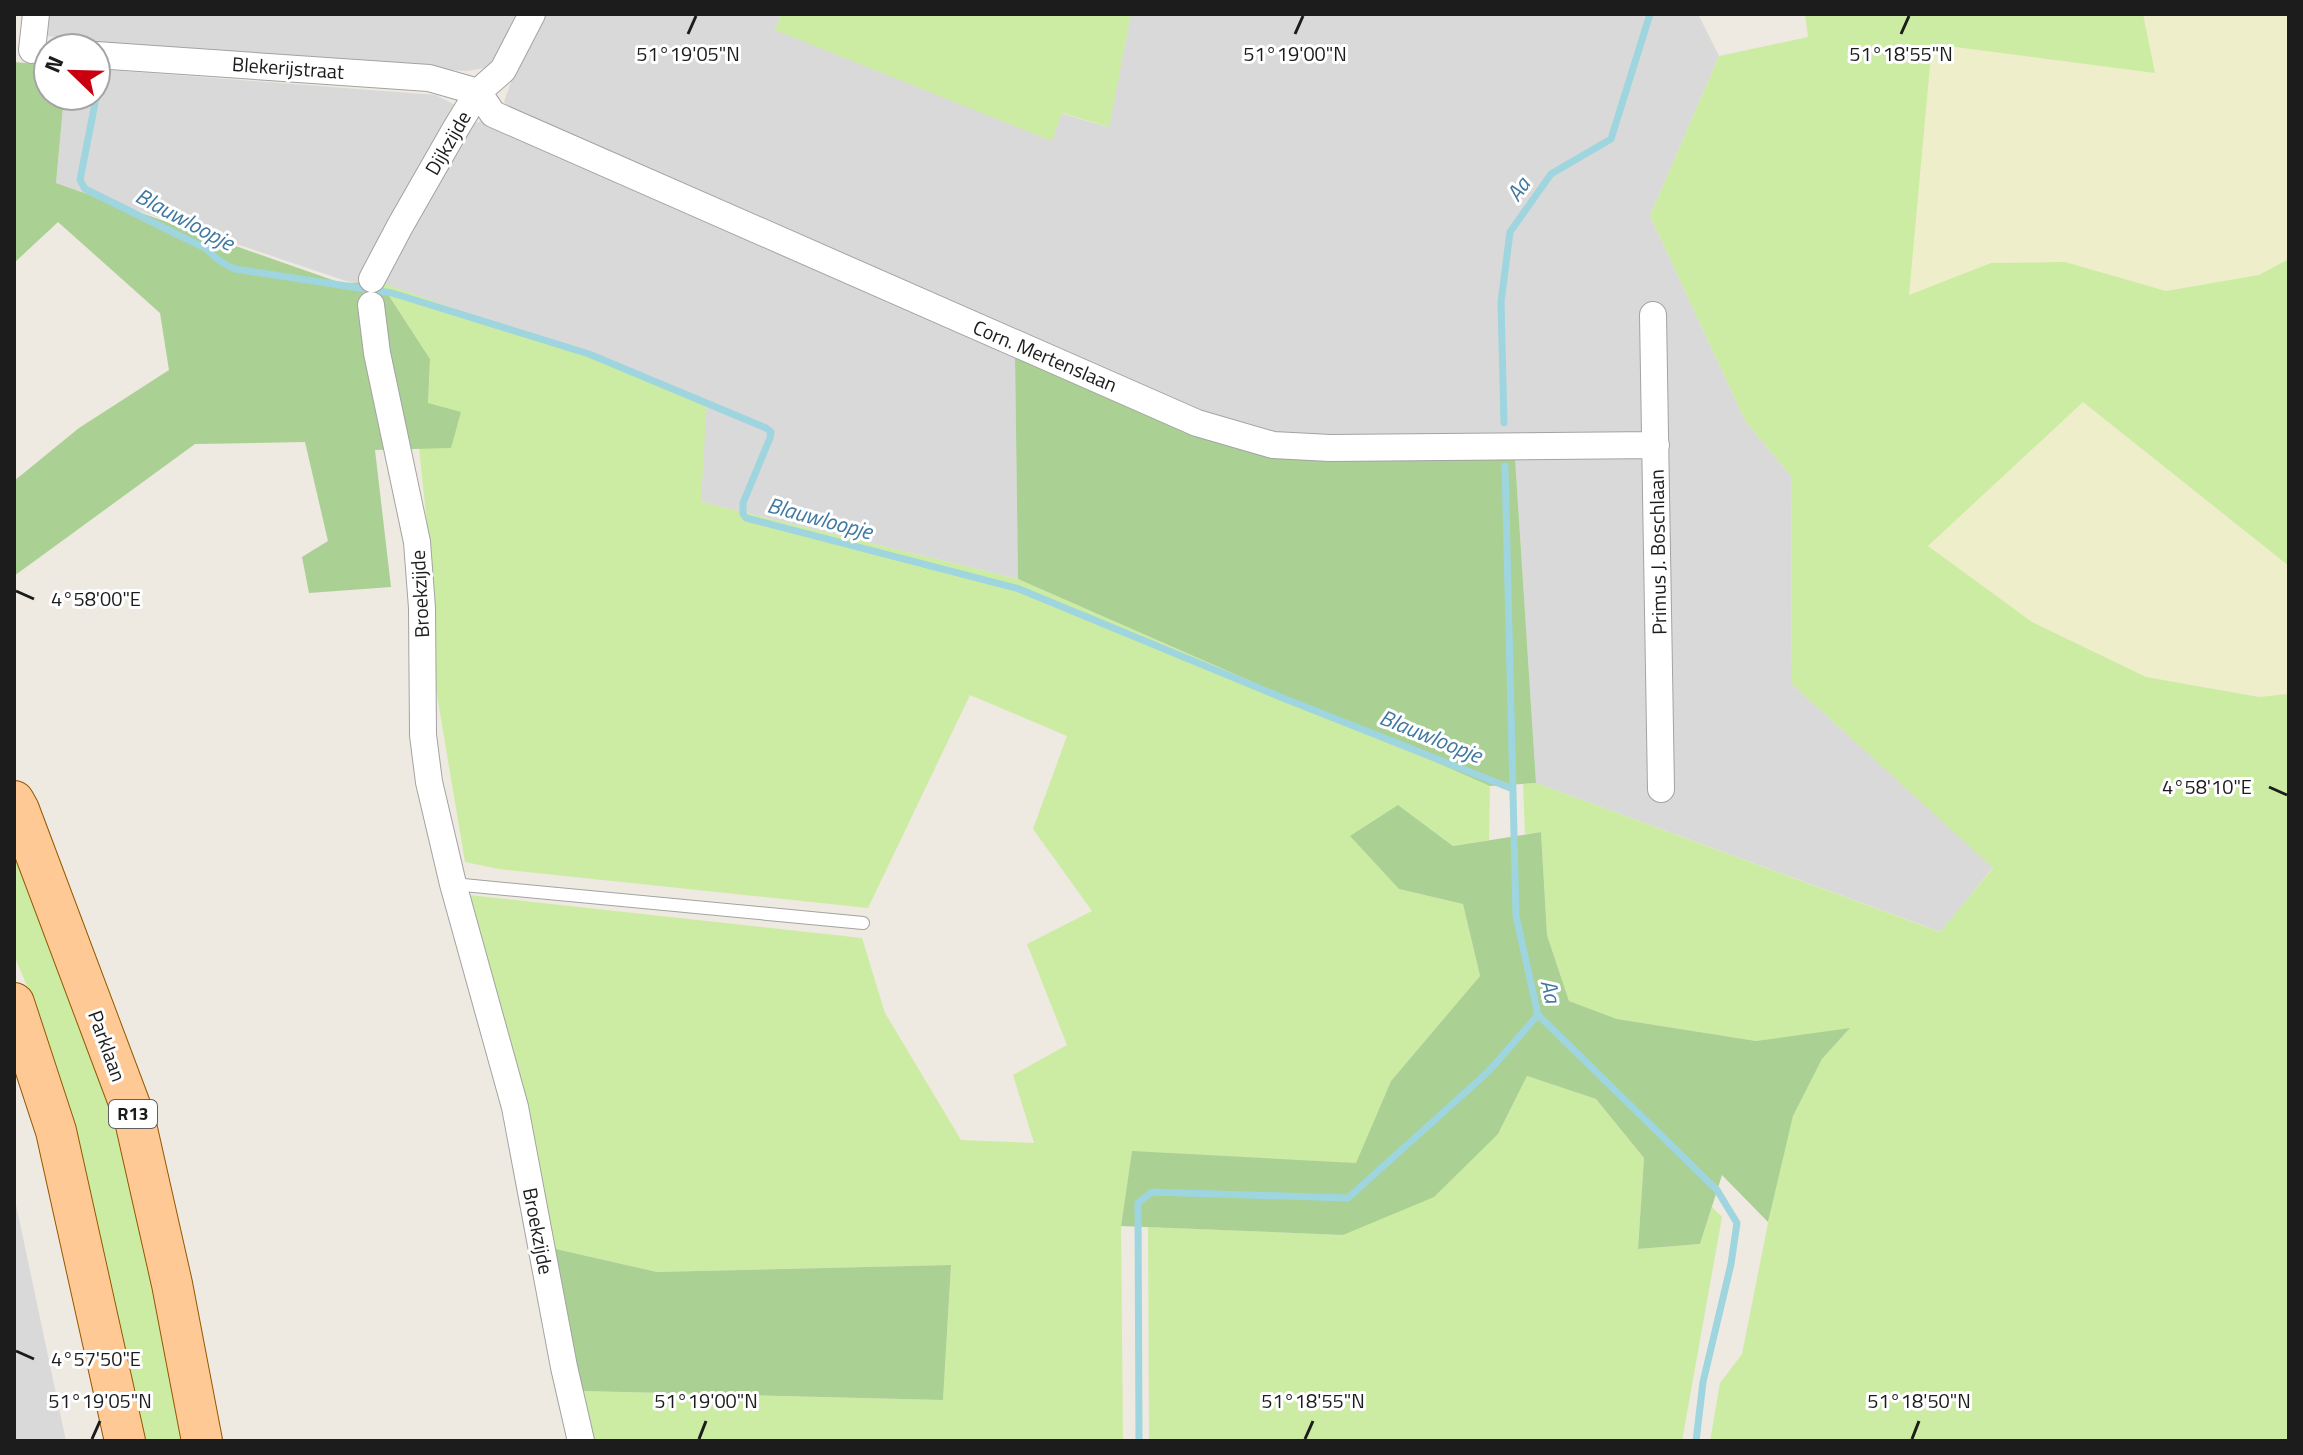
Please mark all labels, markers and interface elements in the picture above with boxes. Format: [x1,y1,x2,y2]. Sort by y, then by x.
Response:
north arrow [32,32,112,112]
text: 51°19'05"N [636,38,740,69]
text: 51°19'00"N [1243,38,1347,69]
text: 51°18'55"N [1849,38,1953,69]
street label: Blekerijstraat [231,48,345,87]
text: N [35,51,72,78]
street label: Dijkzijde [417,105,478,181]
water label: Aa [1497,168,1540,208]
water label: Blauwloopje [130,179,242,260]
street label: Corn. Mertenslaan [968,311,1122,400]
street label: Primus J. Boschlaan [1641,469,1674,635]
water label: Blauwloopje [764,488,878,549]
street label: Broekzijde [402,549,437,639]
text: 4°58'00"E [51,583,141,614]
water label: Blauwloopje [1375,700,1489,773]
text: 4°58'10"E [2162,771,2252,802]
water label: Aa [1532,976,1571,1008]
street label: Parklaan [80,1006,135,1086]
road number: R13 [109,1100,157,1128]
street label: Broekzijde [515,1185,562,1277]
text: 4°57'50"E [51,1343,141,1374]
text: 51°19'05"N [48,1385,152,1416]
text: 51°19'00"N [654,1385,758,1416]
text: 51°18'55"N [1261,1385,1365,1416]
text: 51°18'50"N [1867,1385,1971,1416]

